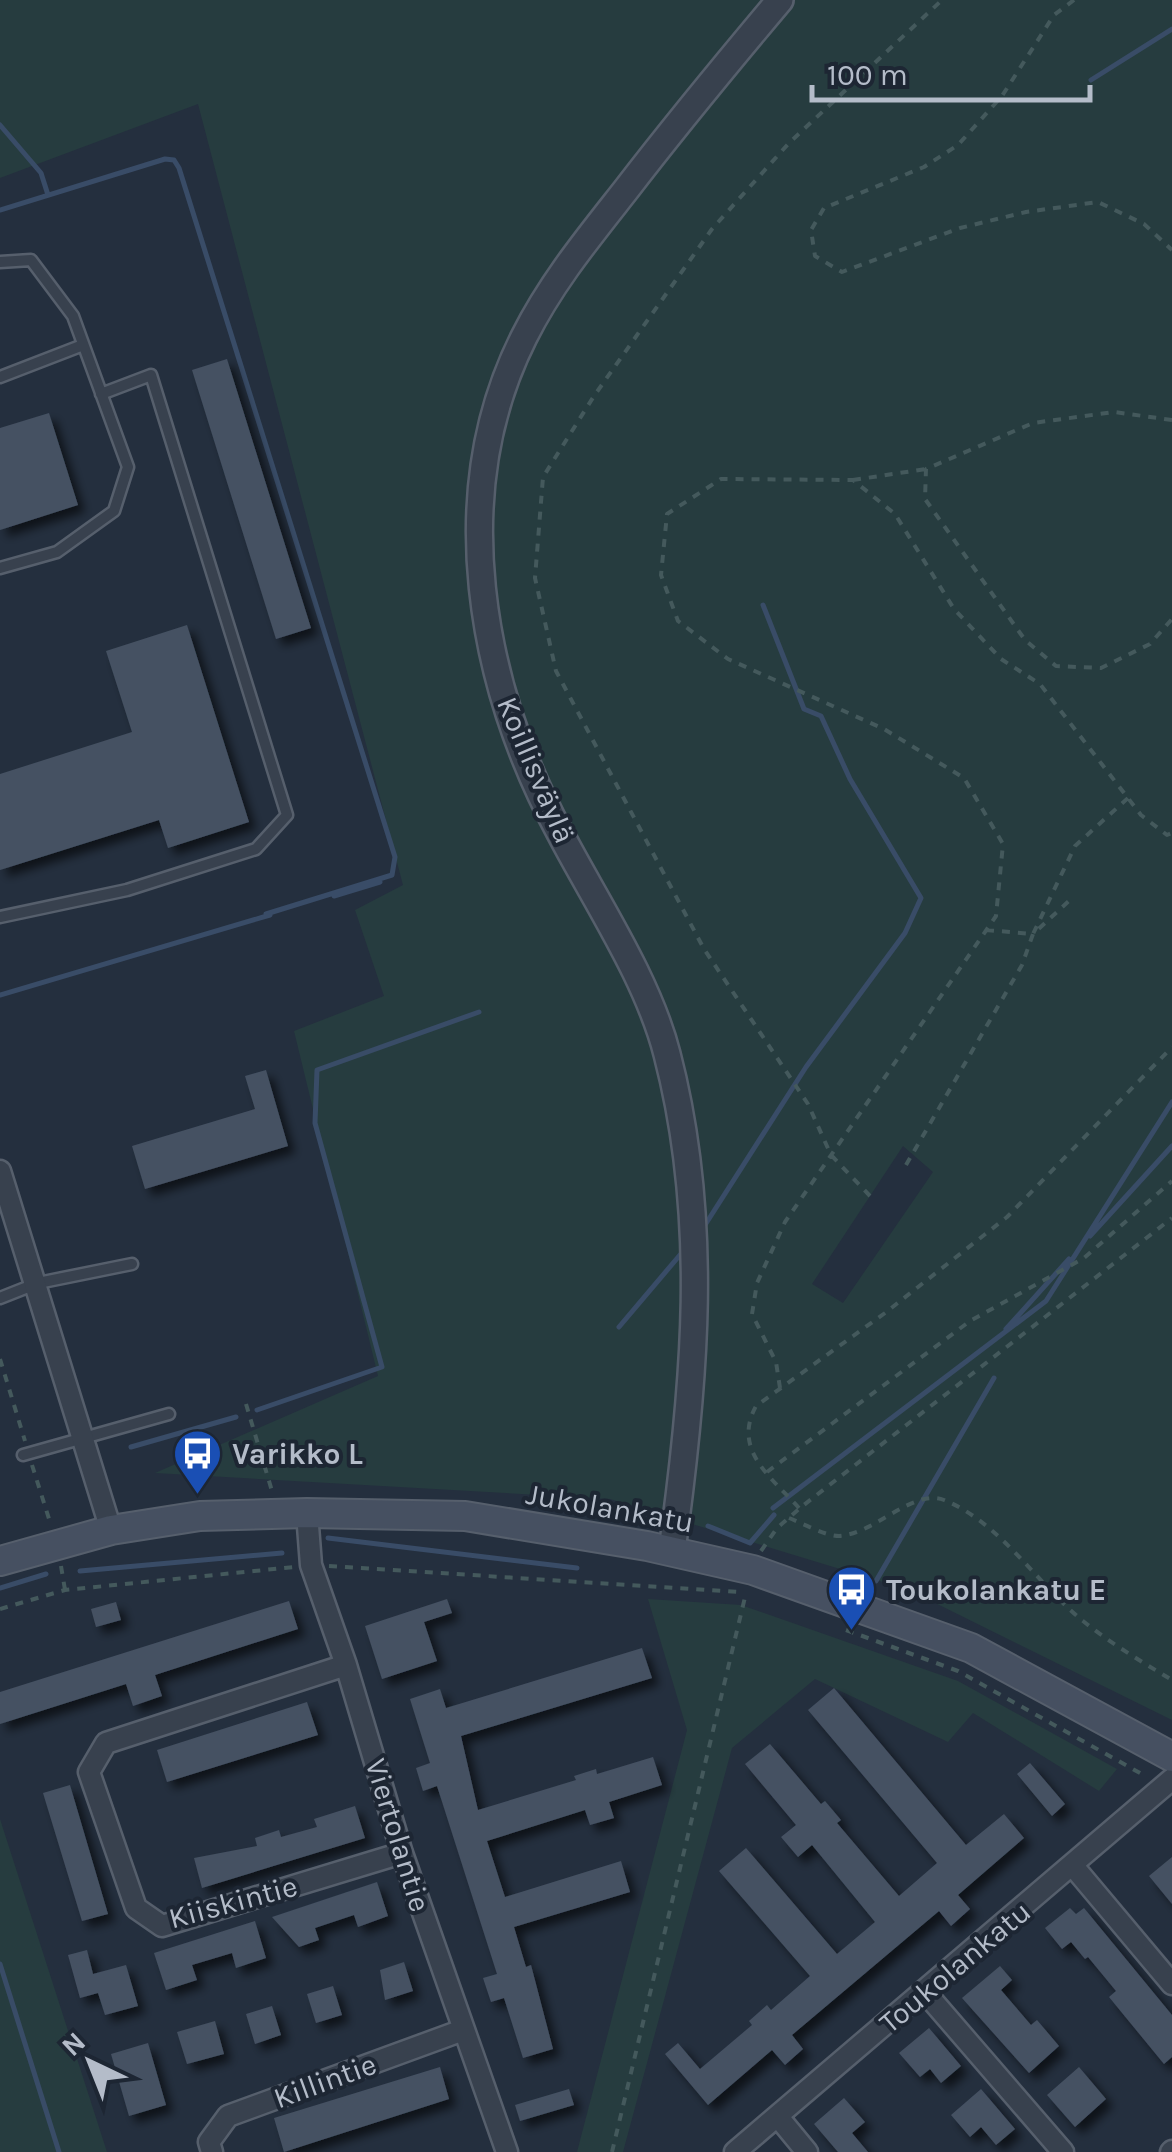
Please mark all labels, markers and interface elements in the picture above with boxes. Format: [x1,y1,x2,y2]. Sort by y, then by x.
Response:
scale bar [812,40,1090,102]
text: 100 m [827,57,908,93]
street label: Koillisväylä [489,691,583,849]
bus stop icon: Varikko L [171,1428,223,1496]
place label: Varikko L [232,1436,363,1472]
street label: Jukolankatu [523,1476,697,1540]
bus stop icon: Toukolankatu E [825,1564,877,1632]
place label: Toukolankatu E [886,1572,1106,1608]
street label: Viertolantie [358,1754,438,1916]
street label: Kiiskintie [165,1868,301,1936]
street label: Toukolankatu [872,1893,1038,2041]
north arrow [40,2012,140,2112]
text: N [55,2025,92,2063]
street label: Killintie [269,2046,381,2116]

